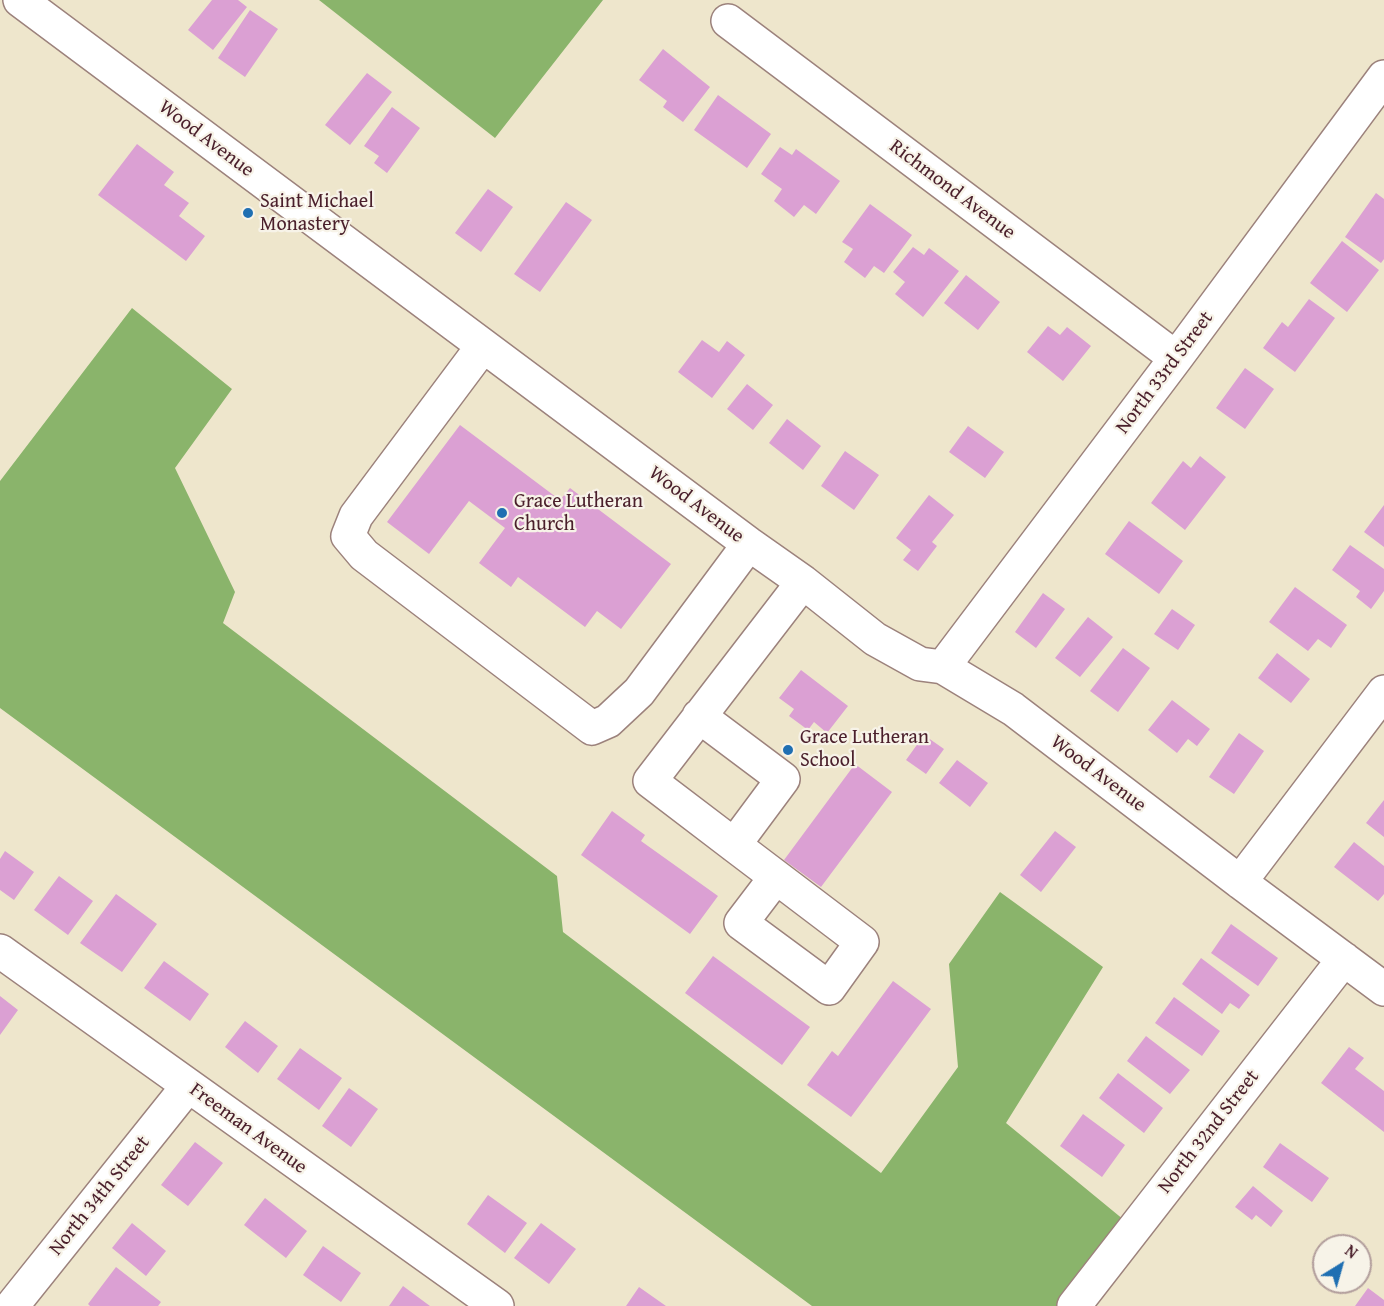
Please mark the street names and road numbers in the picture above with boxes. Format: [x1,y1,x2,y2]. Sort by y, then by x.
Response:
street label: Wood Avenue [154,95,258,183]
street label: Richmond Avenue [884,135,1020,245]
street label: North 33rd Street [1111,307,1219,439]
street label: Wood Avenue [644,461,748,549]
street label: Wood Avenue [1046,730,1150,818]
street label: North 32nd Street [1153,1065,1265,1199]
street label: Freeman Avenue [185,1078,311,1180]
street label: North 34th Street [44,1131,156,1261]

